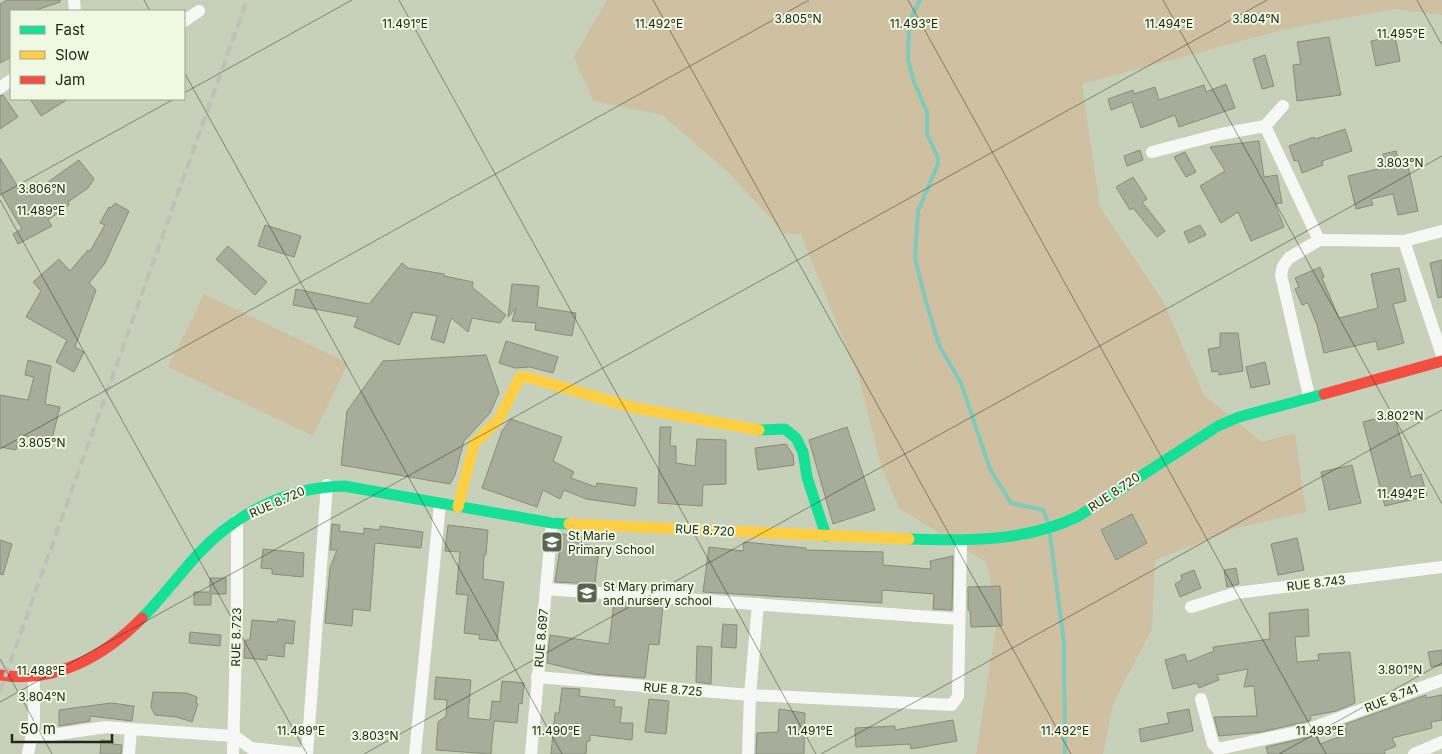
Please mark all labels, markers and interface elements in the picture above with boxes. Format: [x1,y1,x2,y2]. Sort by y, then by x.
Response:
legend [10,10,185,100]
text: 3.805°N [774,11,822,26]
text: 3.804°N [1232,11,1280,26]
text: 11.491°E [382,16,428,31]
text: 11.492°E [635,16,683,31]
text: 11.493°E [890,16,938,31]
text: 11.494°E [1145,16,1193,31]
text: Fast [55,20,85,39]
text: 11.495°E [1377,26,1425,41]
text: Slow [55,45,89,64]
text: Jam [55,70,85,89]
text: 3.803°N [1376,155,1424,170]
text: 3.806°N [18,181,66,196]
text: 11.489°E [17,203,65,218]
text: 3.802°N [1376,408,1424,423]
text: 3.805°N [18,435,66,450]
street label: RUE 8.720 [1085,469,1143,515]
street label: RUE 8.720 [247,483,307,521]
text: 11.494°E [1377,486,1425,501]
street label: RUE 8.720 [675,521,735,539]
place label: St Marie Primary School [568,528,654,557]
school or university icon: St Marie Primary School [540,530,564,554]
street label: RUE 8.743 [1286,572,1346,594]
place label: St Mary primary and nursery school [603,579,712,608]
school or university icon: St Mary primary and nursery school [575,581,599,605]
street label: RUE 8.723 [228,607,244,667]
street label: RUE 8.697 [531,608,551,668]
text: 3.801°N [1378,662,1422,677]
text: 11.488°E [17,663,65,678]
street label: RUE 8.725 [643,679,703,699]
street label: RUE 8.741 [1362,681,1420,715]
text: 3.804°N [18,689,66,704]
scale bar [12,712,112,744]
text: 50 m [20,719,56,738]
text: 11.489°E [277,723,325,738]
text: 11.490°E [532,723,580,738]
text: 11.491°E [787,723,833,738]
text: 11.492°E [1041,723,1089,738]
text: 11.493°E [1296,723,1344,738]
text: 3.803°N [351,728,399,743]

